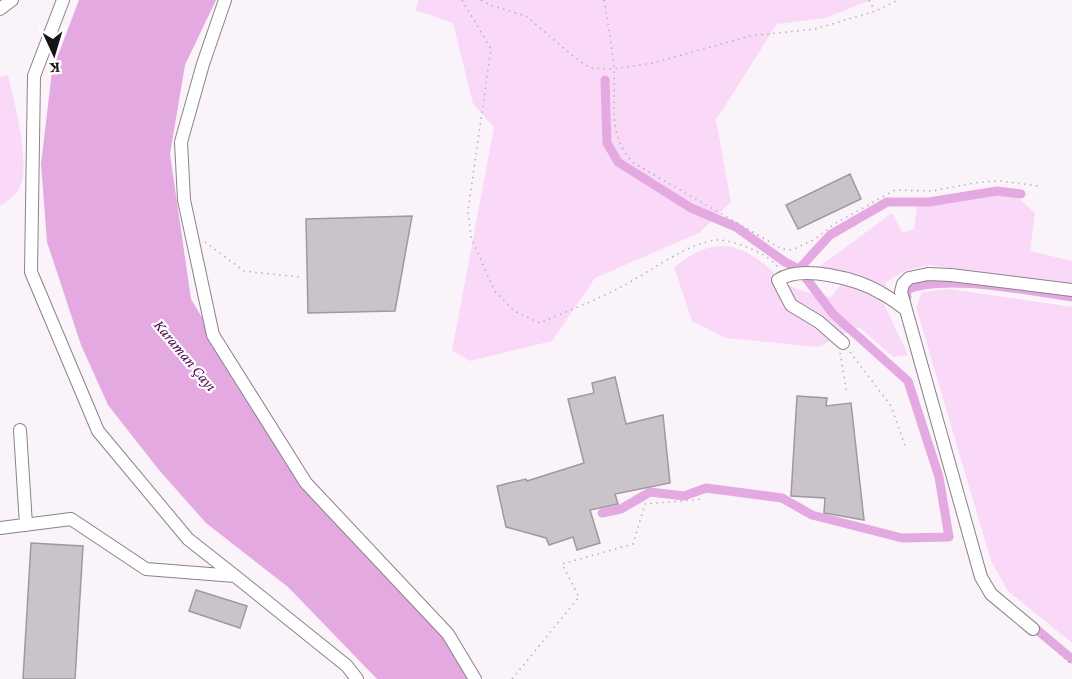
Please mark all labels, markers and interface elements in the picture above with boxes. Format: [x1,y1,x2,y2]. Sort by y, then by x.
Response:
north arrow [24,24,84,84]
text: K [49,60,61,77]
water label: Karaman Çayı [150,316,220,395]

